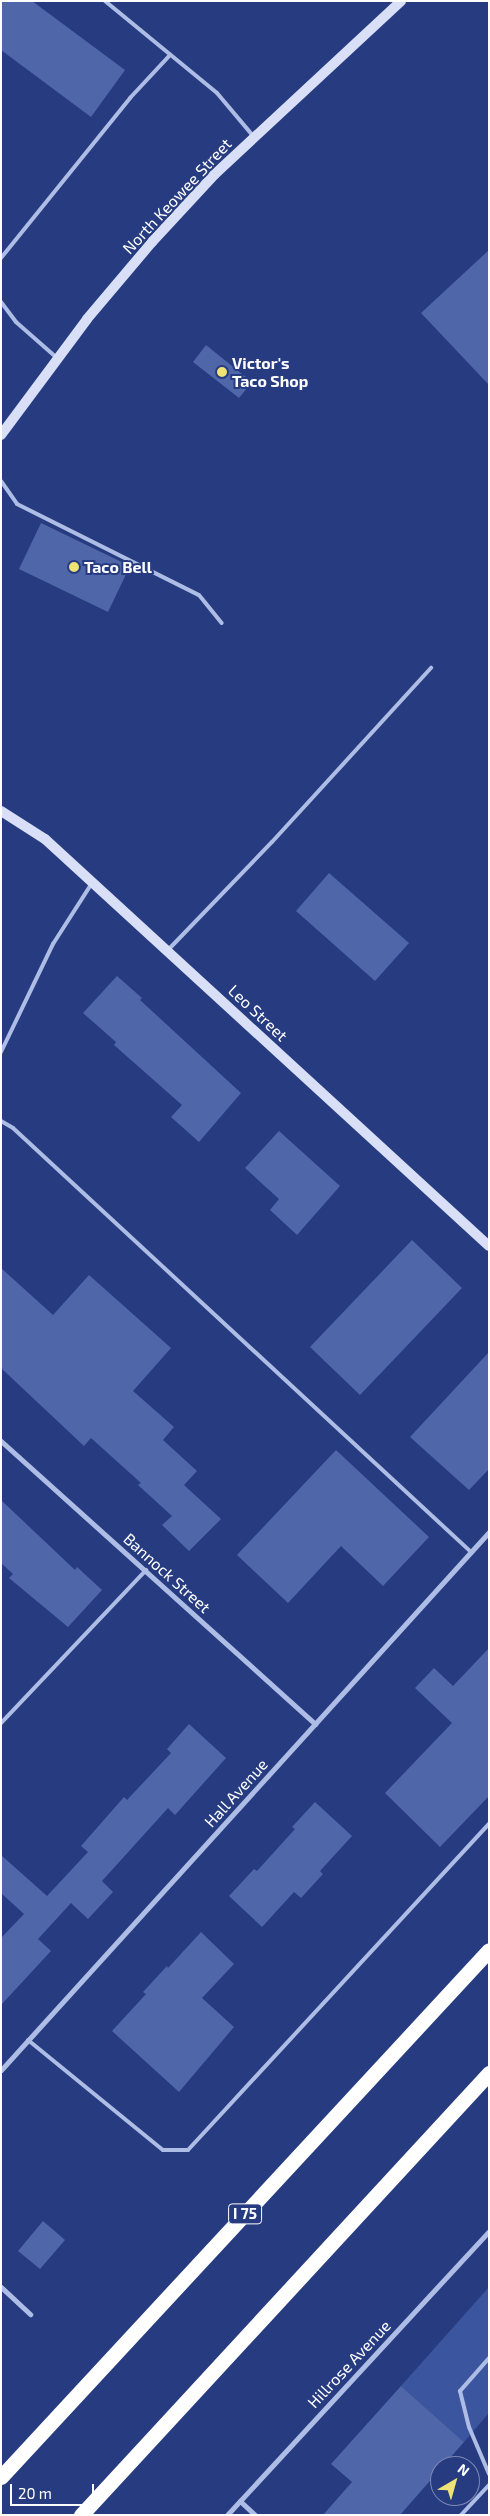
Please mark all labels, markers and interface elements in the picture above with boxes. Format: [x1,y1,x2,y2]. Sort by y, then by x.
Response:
street label: North Keowee Street [118,134,236,258]
place label: Victor's Taco Shop [232,353,308,391]
marker: Victor's Taco Shop [216,366,228,378]
place label: Taco Bell [84,557,152,577]
marker: Taco Bell [68,561,80,573]
street label: Leo Street [224,981,292,1045]
street label: Bannock Street [120,1529,214,1617]
street label: Hall Avenue [200,1755,272,1831]
road number: I 75 [228,2202,262,2226]
street label: Hillrose Avenue [303,2316,395,2412]
north arrow [430,2456,480,2506]
text: N [455,2460,473,2479]
scale bar [12,2474,96,2506]
text: 20 m [18,2484,52,2502]

